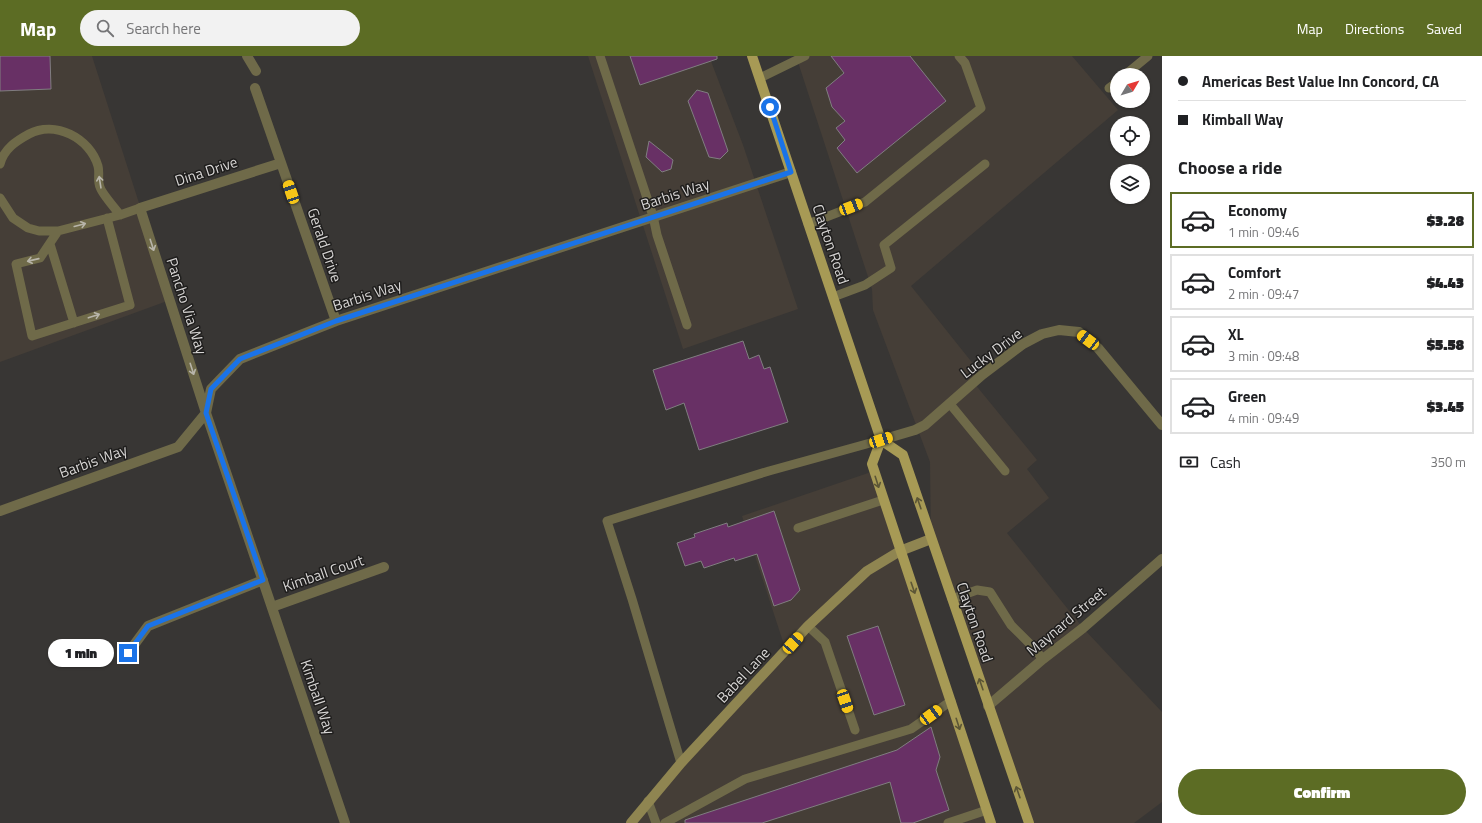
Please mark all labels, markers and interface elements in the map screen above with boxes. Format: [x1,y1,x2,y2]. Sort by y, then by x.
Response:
search box [80,10,360,46]
text: Map [20,14,56,43]
icon: search [94,17,116,39]
text: Search here [126,17,201,40]
text: Map [1297,18,1323,39]
text: Directions [1345,18,1404,39]
text: Saved [1426,18,1462,39]
north arrow [1110,68,1150,108]
map controls [1110,68,1150,204]
text: Americas Best Value Inn Concord, CA [1202,70,1439,93]
route start [761,98,779,116]
text: Kimball Way [1202,108,1283,131]
button: locate [1110,116,1150,156]
street label: Dina Drive [172,150,240,192]
text: Choose a ride [1178,154,1282,181]
button: layers [1110,164,1150,204]
street label: Barbis Way [638,172,712,216]
one-way arrow [96,176,104,189]
car [281,179,301,205]
car [838,197,864,217]
text: Economy [1228,199,1287,222]
street label: Clayton Road [807,201,855,287]
icon: car [1180,202,1216,238]
street label: Gerald Drive [302,205,348,285]
text: $3.28 [1427,209,1464,232]
one-way arrow [73,221,86,229]
text: 1 min · 09:46 [1228,222,1299,242]
one-way arrow [149,238,156,251]
street label: Pancho Via Way [160,255,214,357]
one-way arrow [27,256,40,264]
text: Comfort [1228,261,1281,284]
icon: car [1180,264,1216,300]
text: $4.43 [1427,271,1464,294]
street label: Barbis Way [330,273,404,317]
text: 2 min · 09:47 [1228,284,1299,304]
one-way arrow [88,312,100,320]
street label: Lucky Drive [955,322,1027,384]
text: XL [1228,323,1244,346]
icon: car [1180,326,1216,362]
car [1075,328,1101,352]
text: $5.58 [1427,333,1464,356]
text: 3 min · 09:48 [1228,346,1299,366]
one-way arrow [189,362,196,375]
text: Green [1228,385,1266,408]
icon: car [1180,388,1216,424]
text: $3.45 [1427,395,1464,418]
text: 4 min · 09:49 [1228,408,1299,428]
car [868,431,894,449]
street label: Barbis Way [56,438,130,484]
icon: cash [1178,451,1200,473]
text: Cash [1210,451,1241,474]
text: 350 m [1430,452,1466,472]
one-way arrow [874,476,882,488]
one-way arrow [914,497,922,509]
street label: Kimball Court [279,548,367,598]
street label: Clayton Road [951,579,999,665]
street label: Maynard Street [1021,580,1111,661]
one-way arrow [909,581,917,593]
car [781,630,805,656]
callout: 1 min [48,639,114,667]
street label: Babel Lane [711,642,775,708]
text: 1 min [65,643,97,663]
route end [119,644,137,662]
street label: Kimball Way [294,656,342,738]
one-way arrow [977,677,984,690]
car [835,688,855,714]
car [918,703,944,727]
one-way arrow [955,718,963,730]
button: Confirm [1178,769,1466,815]
one-way arrow [1014,785,1021,798]

